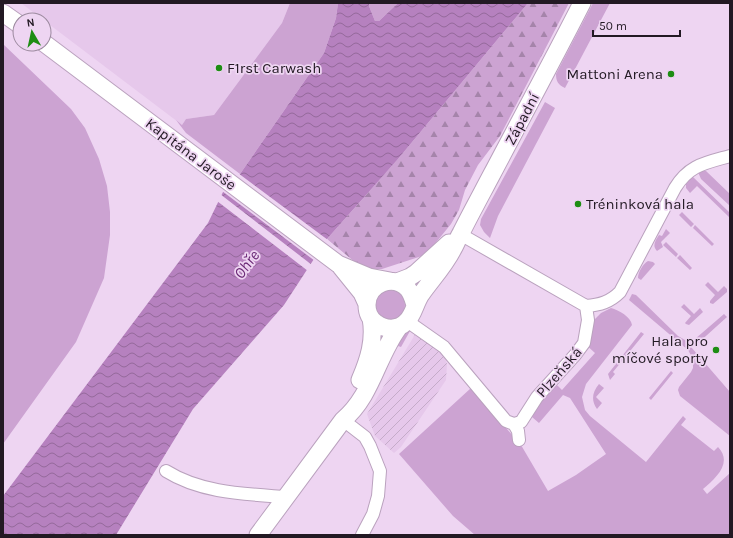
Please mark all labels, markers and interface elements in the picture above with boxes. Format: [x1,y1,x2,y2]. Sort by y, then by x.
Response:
north arrow [12,12,52,52]
scale bar [593,12,680,38]
text: N [26,16,35,30]
text: 50 m [599,19,627,33]
place label: F1rst Carwash [227,59,321,77]
marker: F1rst Carwash [214,63,224,73]
place label: Mattoni Arena [566,65,663,83]
marker: Mattoni Arena [666,69,676,79]
street label: Západní [501,89,543,148]
street label: Kapitána Jaroše [142,114,240,194]
place label: Tréninková hala [586,195,694,213]
marker: Tréninková hala [573,199,583,209]
water label: Ohře [230,246,264,282]
place label: Hala pro míčové sporty [612,332,708,367]
street label: Plzeňská [532,343,586,401]
marker: Hala pro míčové sporty [711,345,721,355]

